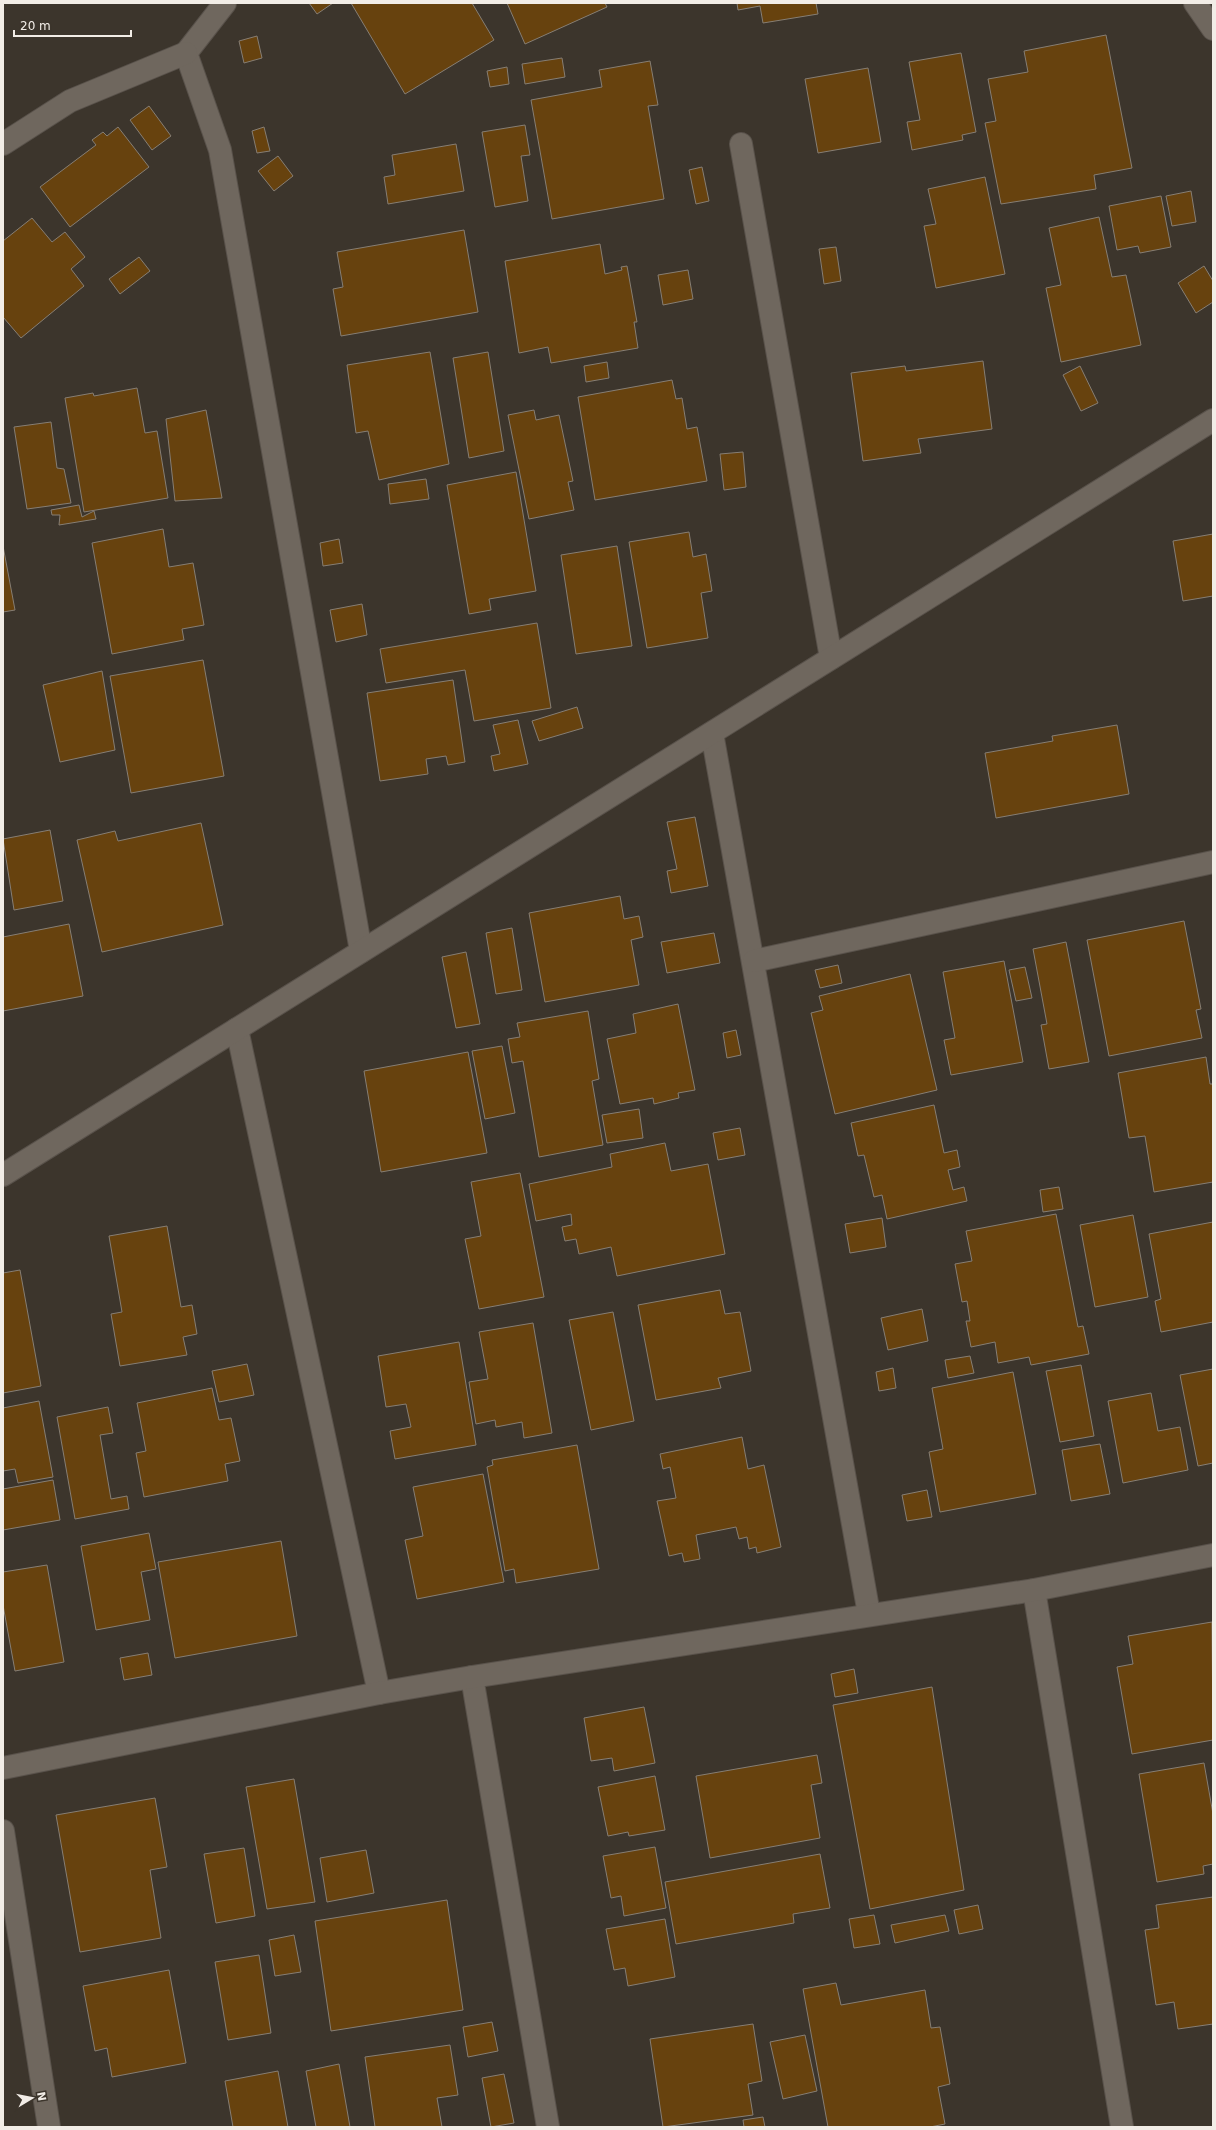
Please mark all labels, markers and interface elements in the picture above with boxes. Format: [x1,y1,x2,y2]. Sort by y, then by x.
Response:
scale bar [14,12,131,38]
text: 20 m [20,19,51,33]
north arrow [12,2078,52,2118]
text: N [34,2091,49,2102]

